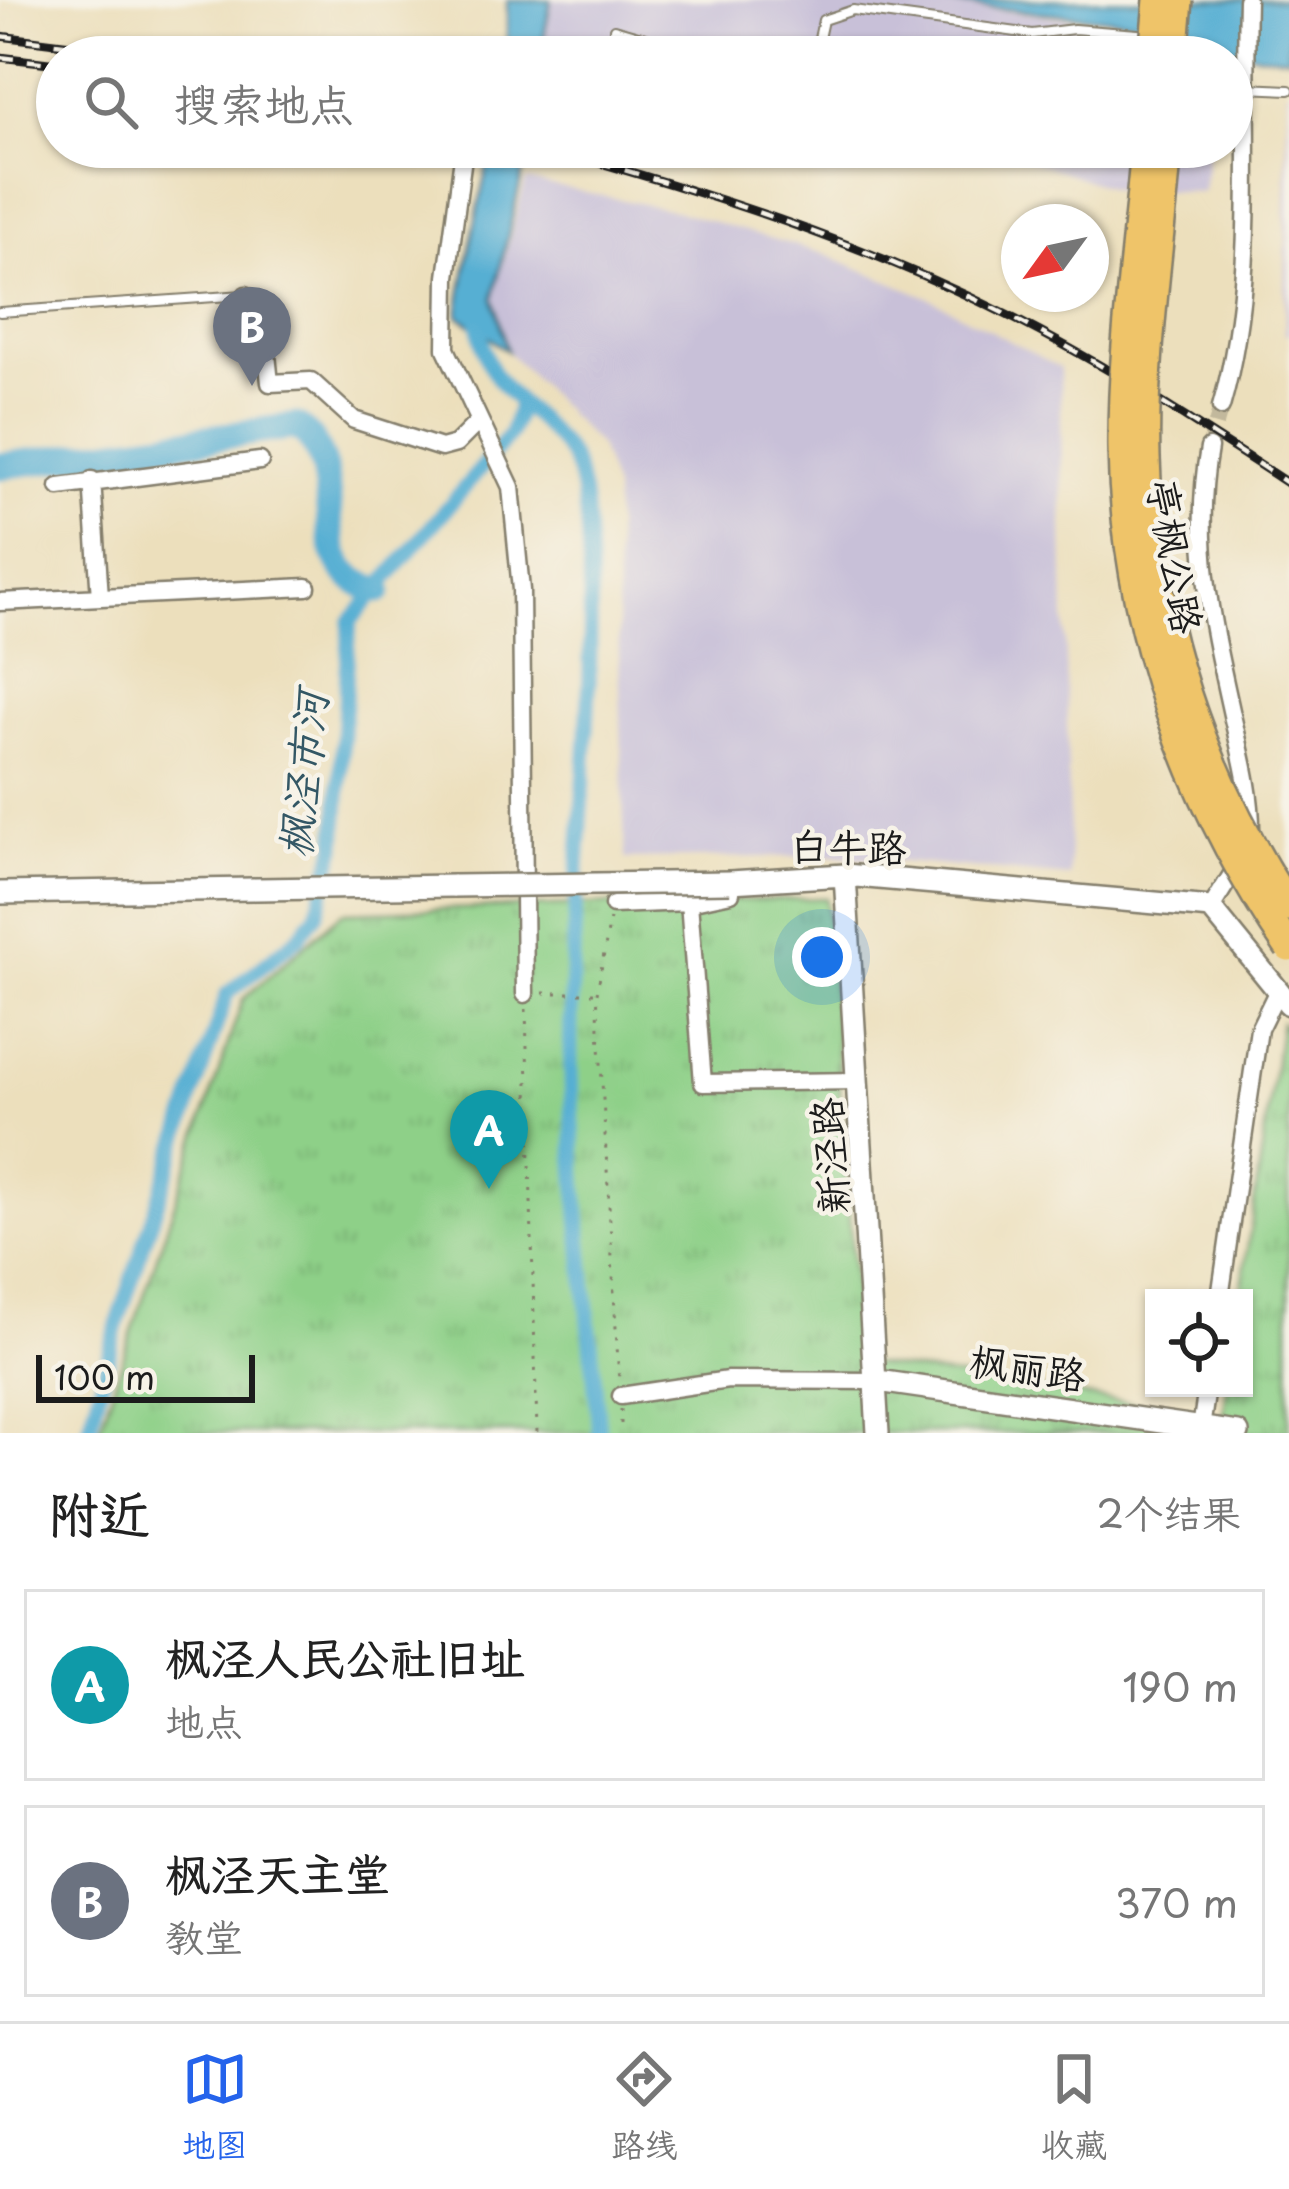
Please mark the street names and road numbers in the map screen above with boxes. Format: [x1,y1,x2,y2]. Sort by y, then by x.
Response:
street label: 亭枫公路 [1134,474,1220,638]
street label: 白牛路 [789,814,907,876]
street label: 新泾路 [794,1096,862,1216]
street label: 枫丽路 [966,1329,1090,1403]

